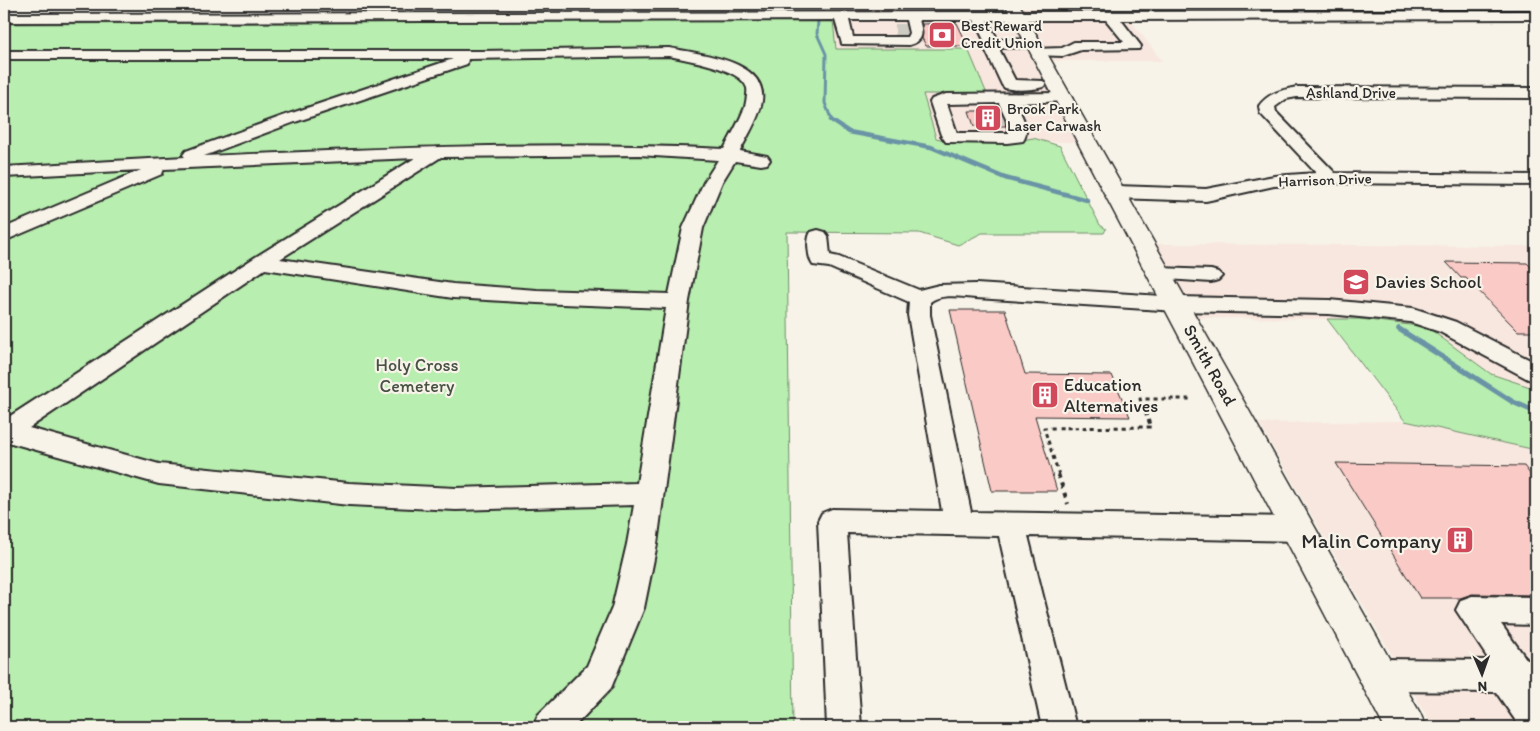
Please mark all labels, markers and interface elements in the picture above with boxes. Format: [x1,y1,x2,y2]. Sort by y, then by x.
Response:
place label: Best Reward Credit Union [961,17,1042,52]
bank icon: Best Reward Credit Union [927,20,957,50]
street label: Ashland Drive [1306,84,1396,102]
place label: Brook Park Laser Carwash [1007,100,1101,135]
building icon: Brook Park Laser Carwash [973,103,1003,133]
street label: Harrison Drive [1278,169,1372,191]
school or university icon: Davies School [1341,267,1371,297]
place label: Davies School [1375,271,1482,293]
street label: Smith Road [1179,320,1241,410]
park label: Holy Cross Cemetery [375,354,459,397]
place label: Education Alternatives [1064,374,1158,417]
building icon: Education Alternatives [1030,380,1060,410]
building icon: Malin Company [1445,525,1475,555]
place label: Malin Company [1301,528,1441,553]
north arrow [1458,648,1508,698]
text: N [1477,678,1487,695]

